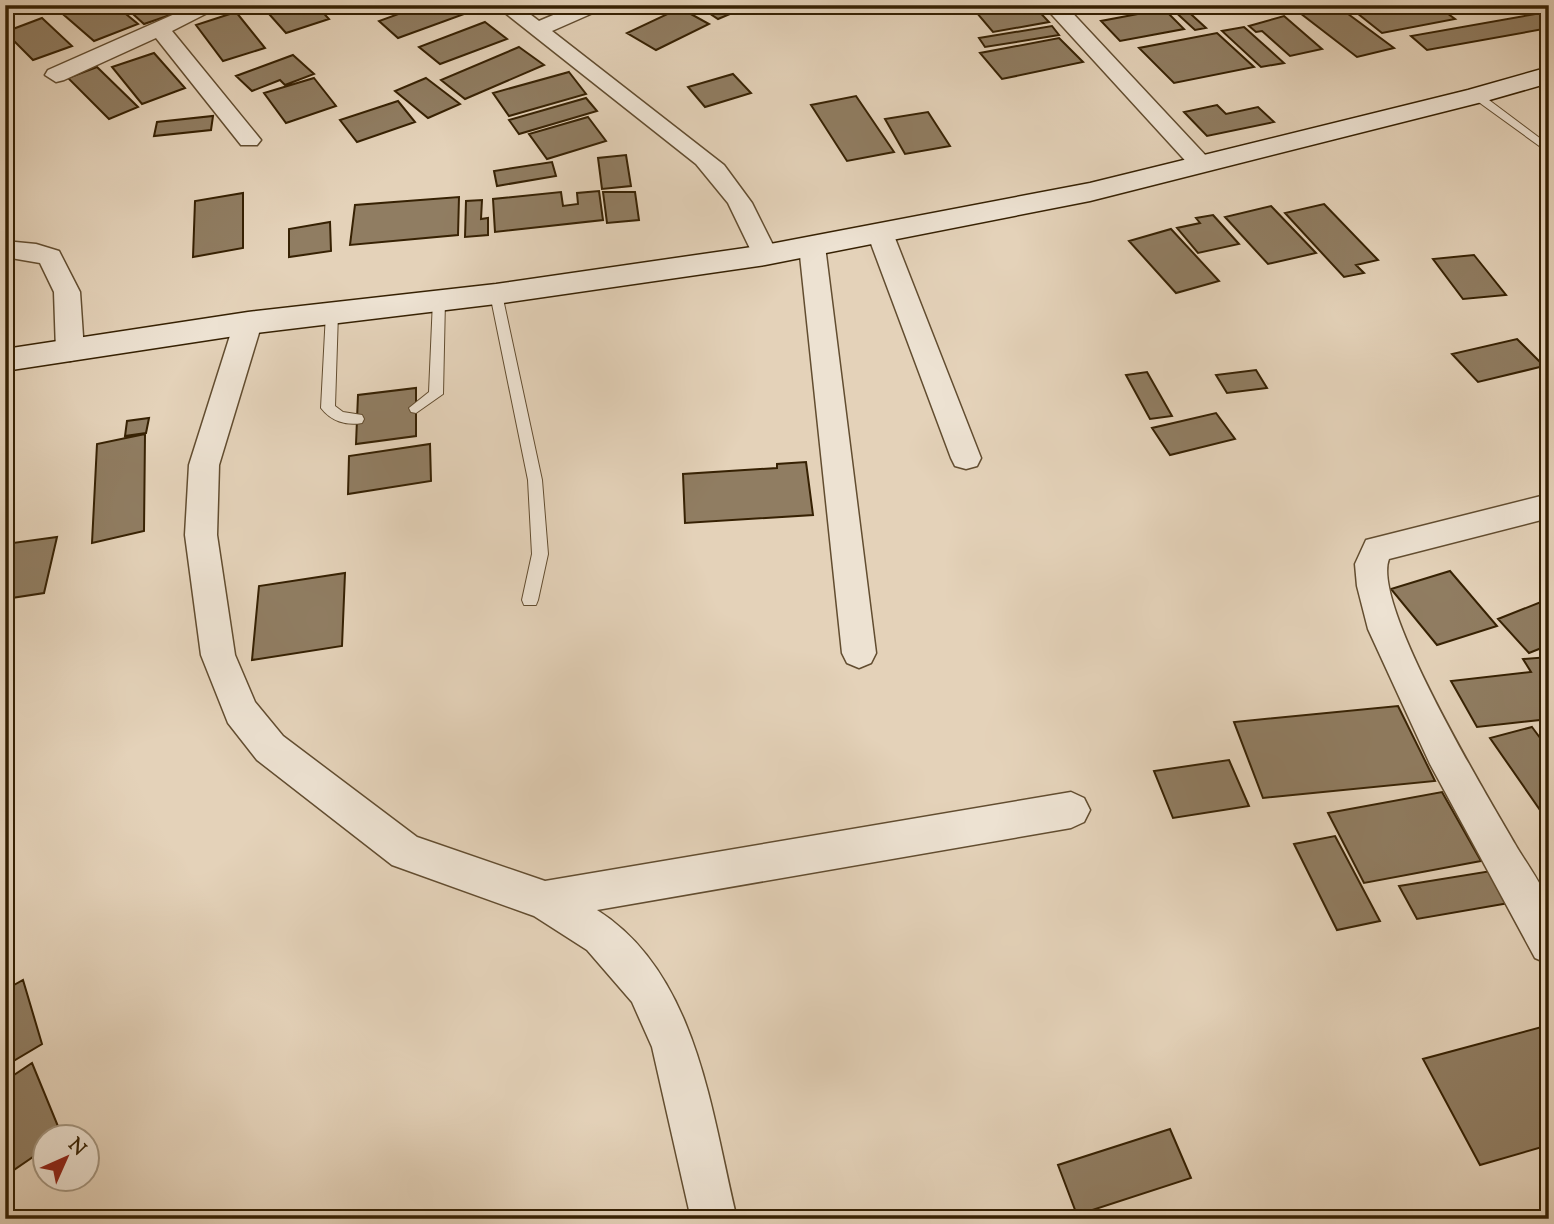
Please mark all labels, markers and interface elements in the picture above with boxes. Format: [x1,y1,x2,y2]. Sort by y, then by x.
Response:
north arrow [32,1122,102,1192]
text: N [61,1133,91,1163]

